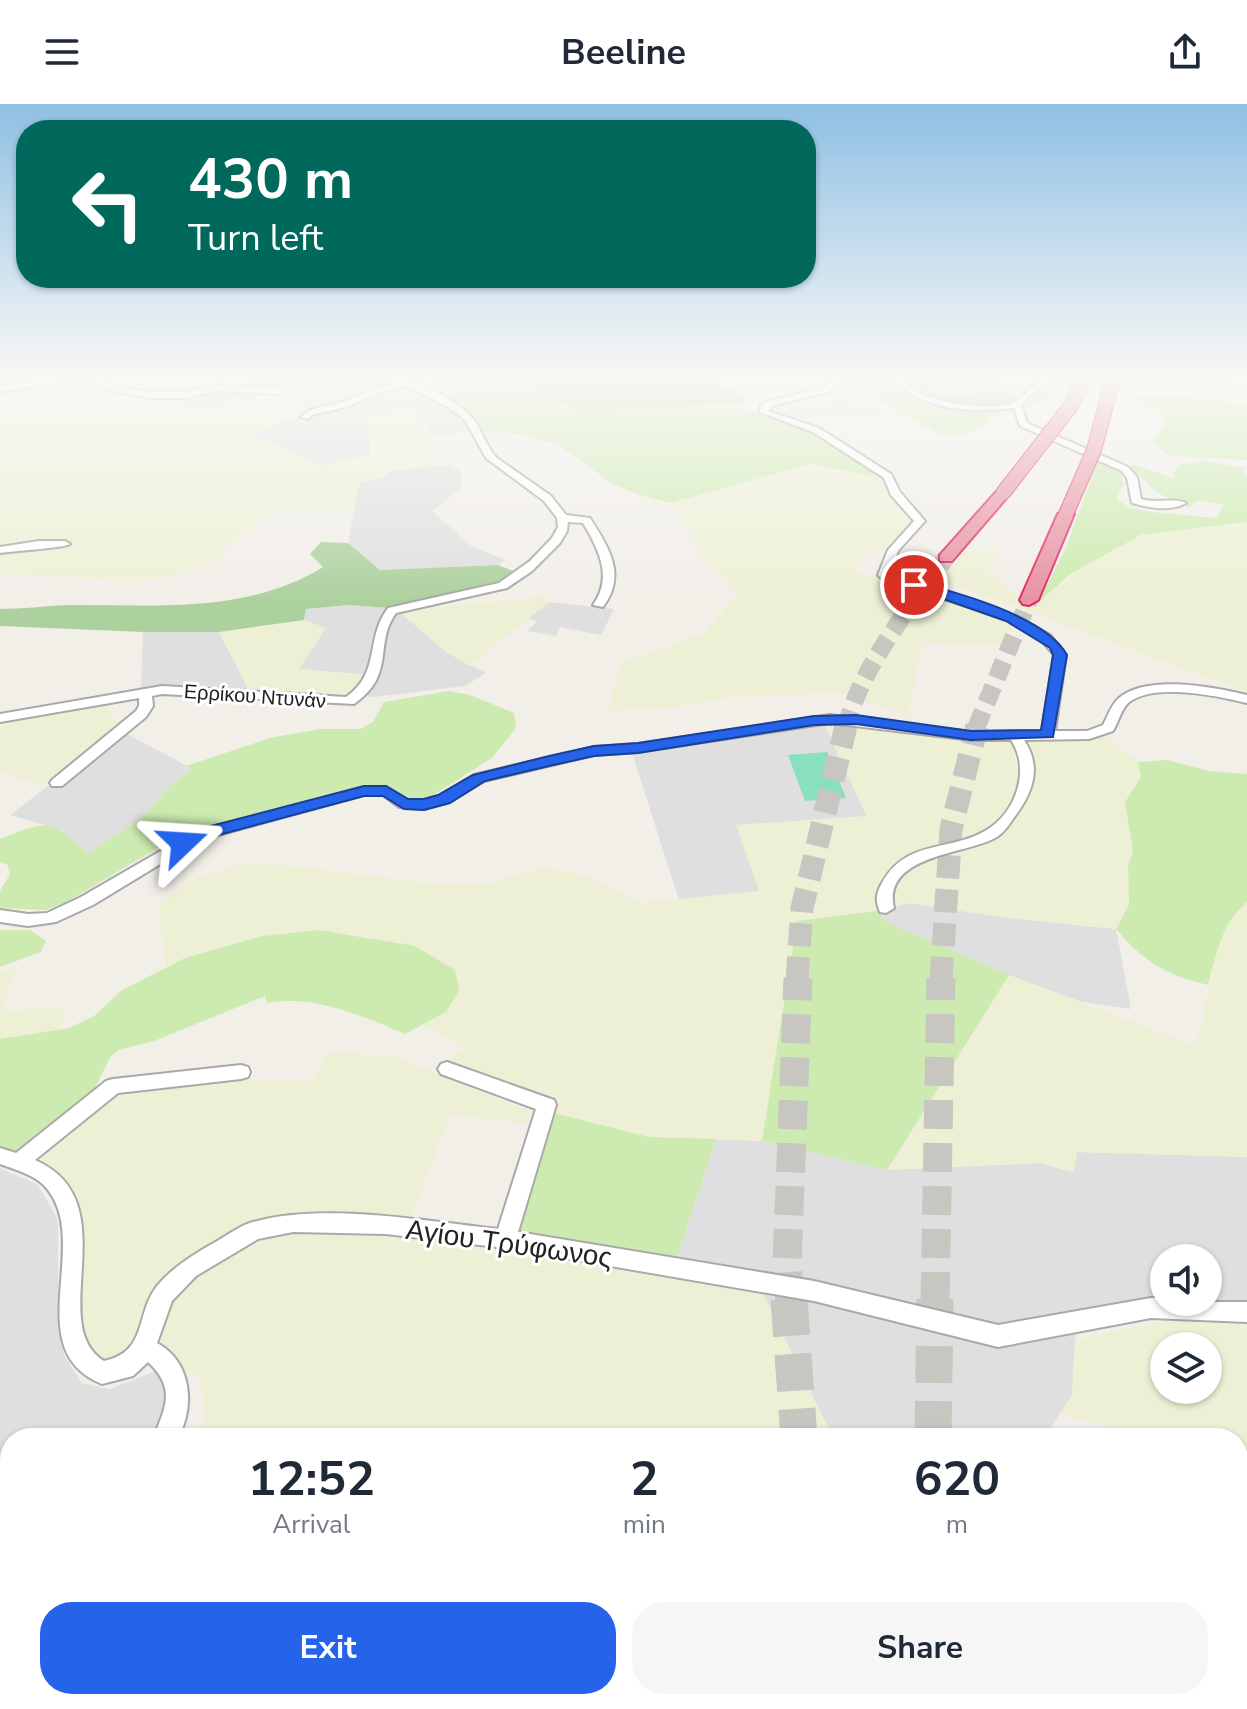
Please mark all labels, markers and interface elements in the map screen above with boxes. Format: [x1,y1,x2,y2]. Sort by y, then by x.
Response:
text: Beeline [561,28,686,77]
icon: menu [40,30,84,74]
icon: share [1163,30,1207,74]
text: 430 m [188,141,353,218]
icon: left [56,152,160,256]
text: Turn left [188,214,323,263]
pin [880,551,948,619]
icon: arrive [892,563,936,607]
street label: Ερρίκου Ντυνάν [183,678,327,715]
position arrow [141,801,225,885]
street label: Αγίου Τρύφωνος [403,1211,614,1277]
map controls [1150,1244,1222,1404]
button: sound [1150,1244,1222,1316]
button: layers [1150,1332,1222,1404]
text: 12:52 [248,1446,375,1512]
text: 2 [630,1446,659,1512]
text: 620 [914,1446,1000,1512]
text: Arrival [272,1507,351,1542]
text: min [623,1507,666,1542]
text: m [946,1507,968,1542]
button: Exit [40,1602,616,1694]
button: Share [632,1602,1208,1694]

